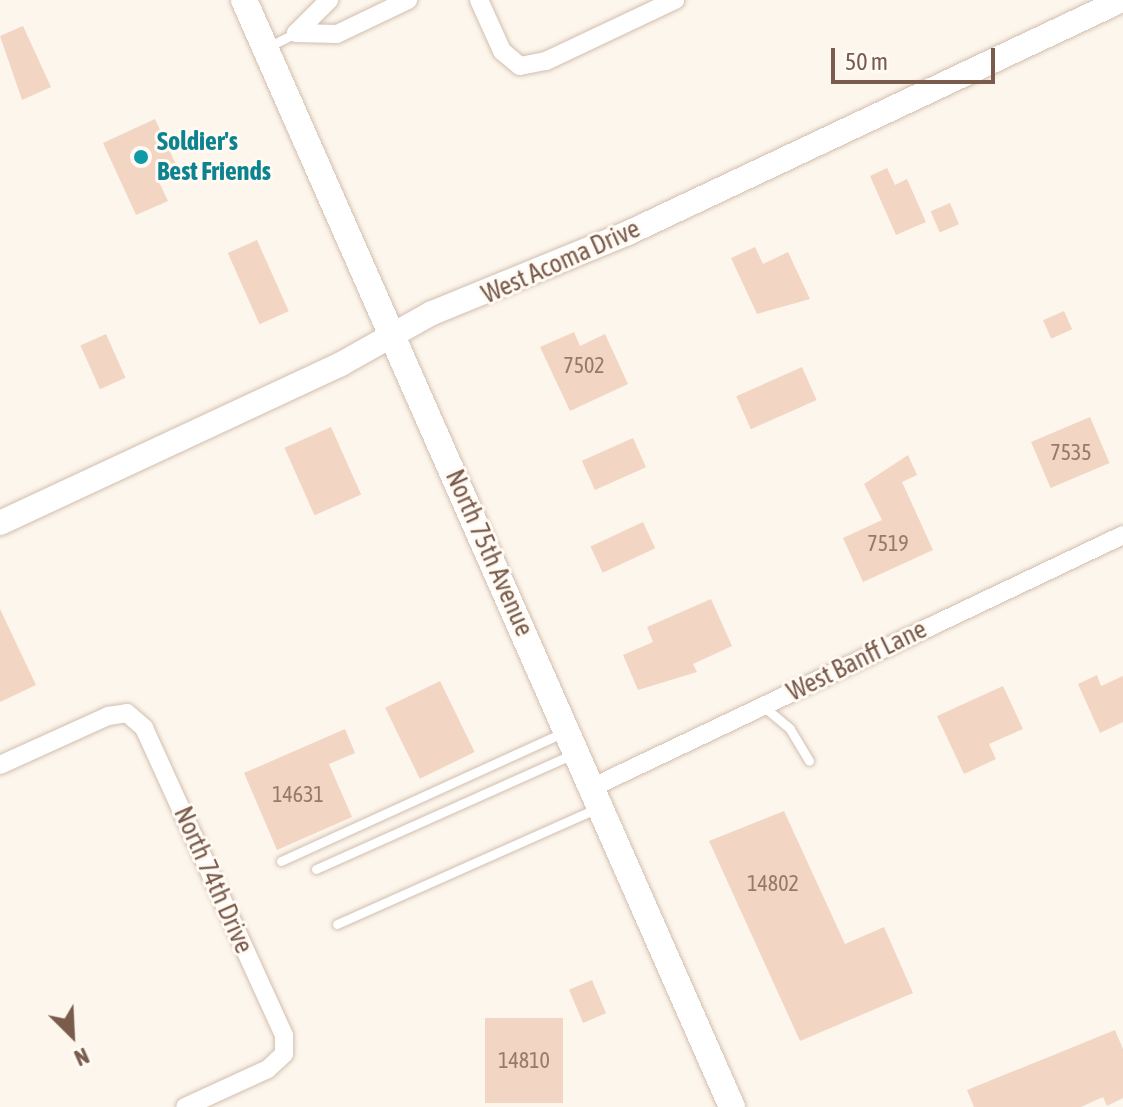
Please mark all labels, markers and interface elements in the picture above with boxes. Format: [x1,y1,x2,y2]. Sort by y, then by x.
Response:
scale bar [835,32,999,82]
text: 50 m [845,48,888,75]
place label: Soldier's Best Friends [157,126,271,188]
marker: Soldier's Best Friends [132,148,150,166]
street label: West Acoma Drive [477,213,645,311]
house number: 7502 [563,353,605,379]
house number: 7535 [1050,440,1092,466]
street label: North 75th Avenue [438,465,540,641]
house number: 7519 [867,531,909,557]
street label: West Banff Lane [782,614,932,708]
house number: 14631 [272,782,324,808]
street label: North 74th Drive [167,802,259,958]
house number: 14802 [747,871,799,897]
north arrow [32,995,112,1075]
text: N [71,1042,93,1071]
house number: 14810 [498,1048,550,1074]

